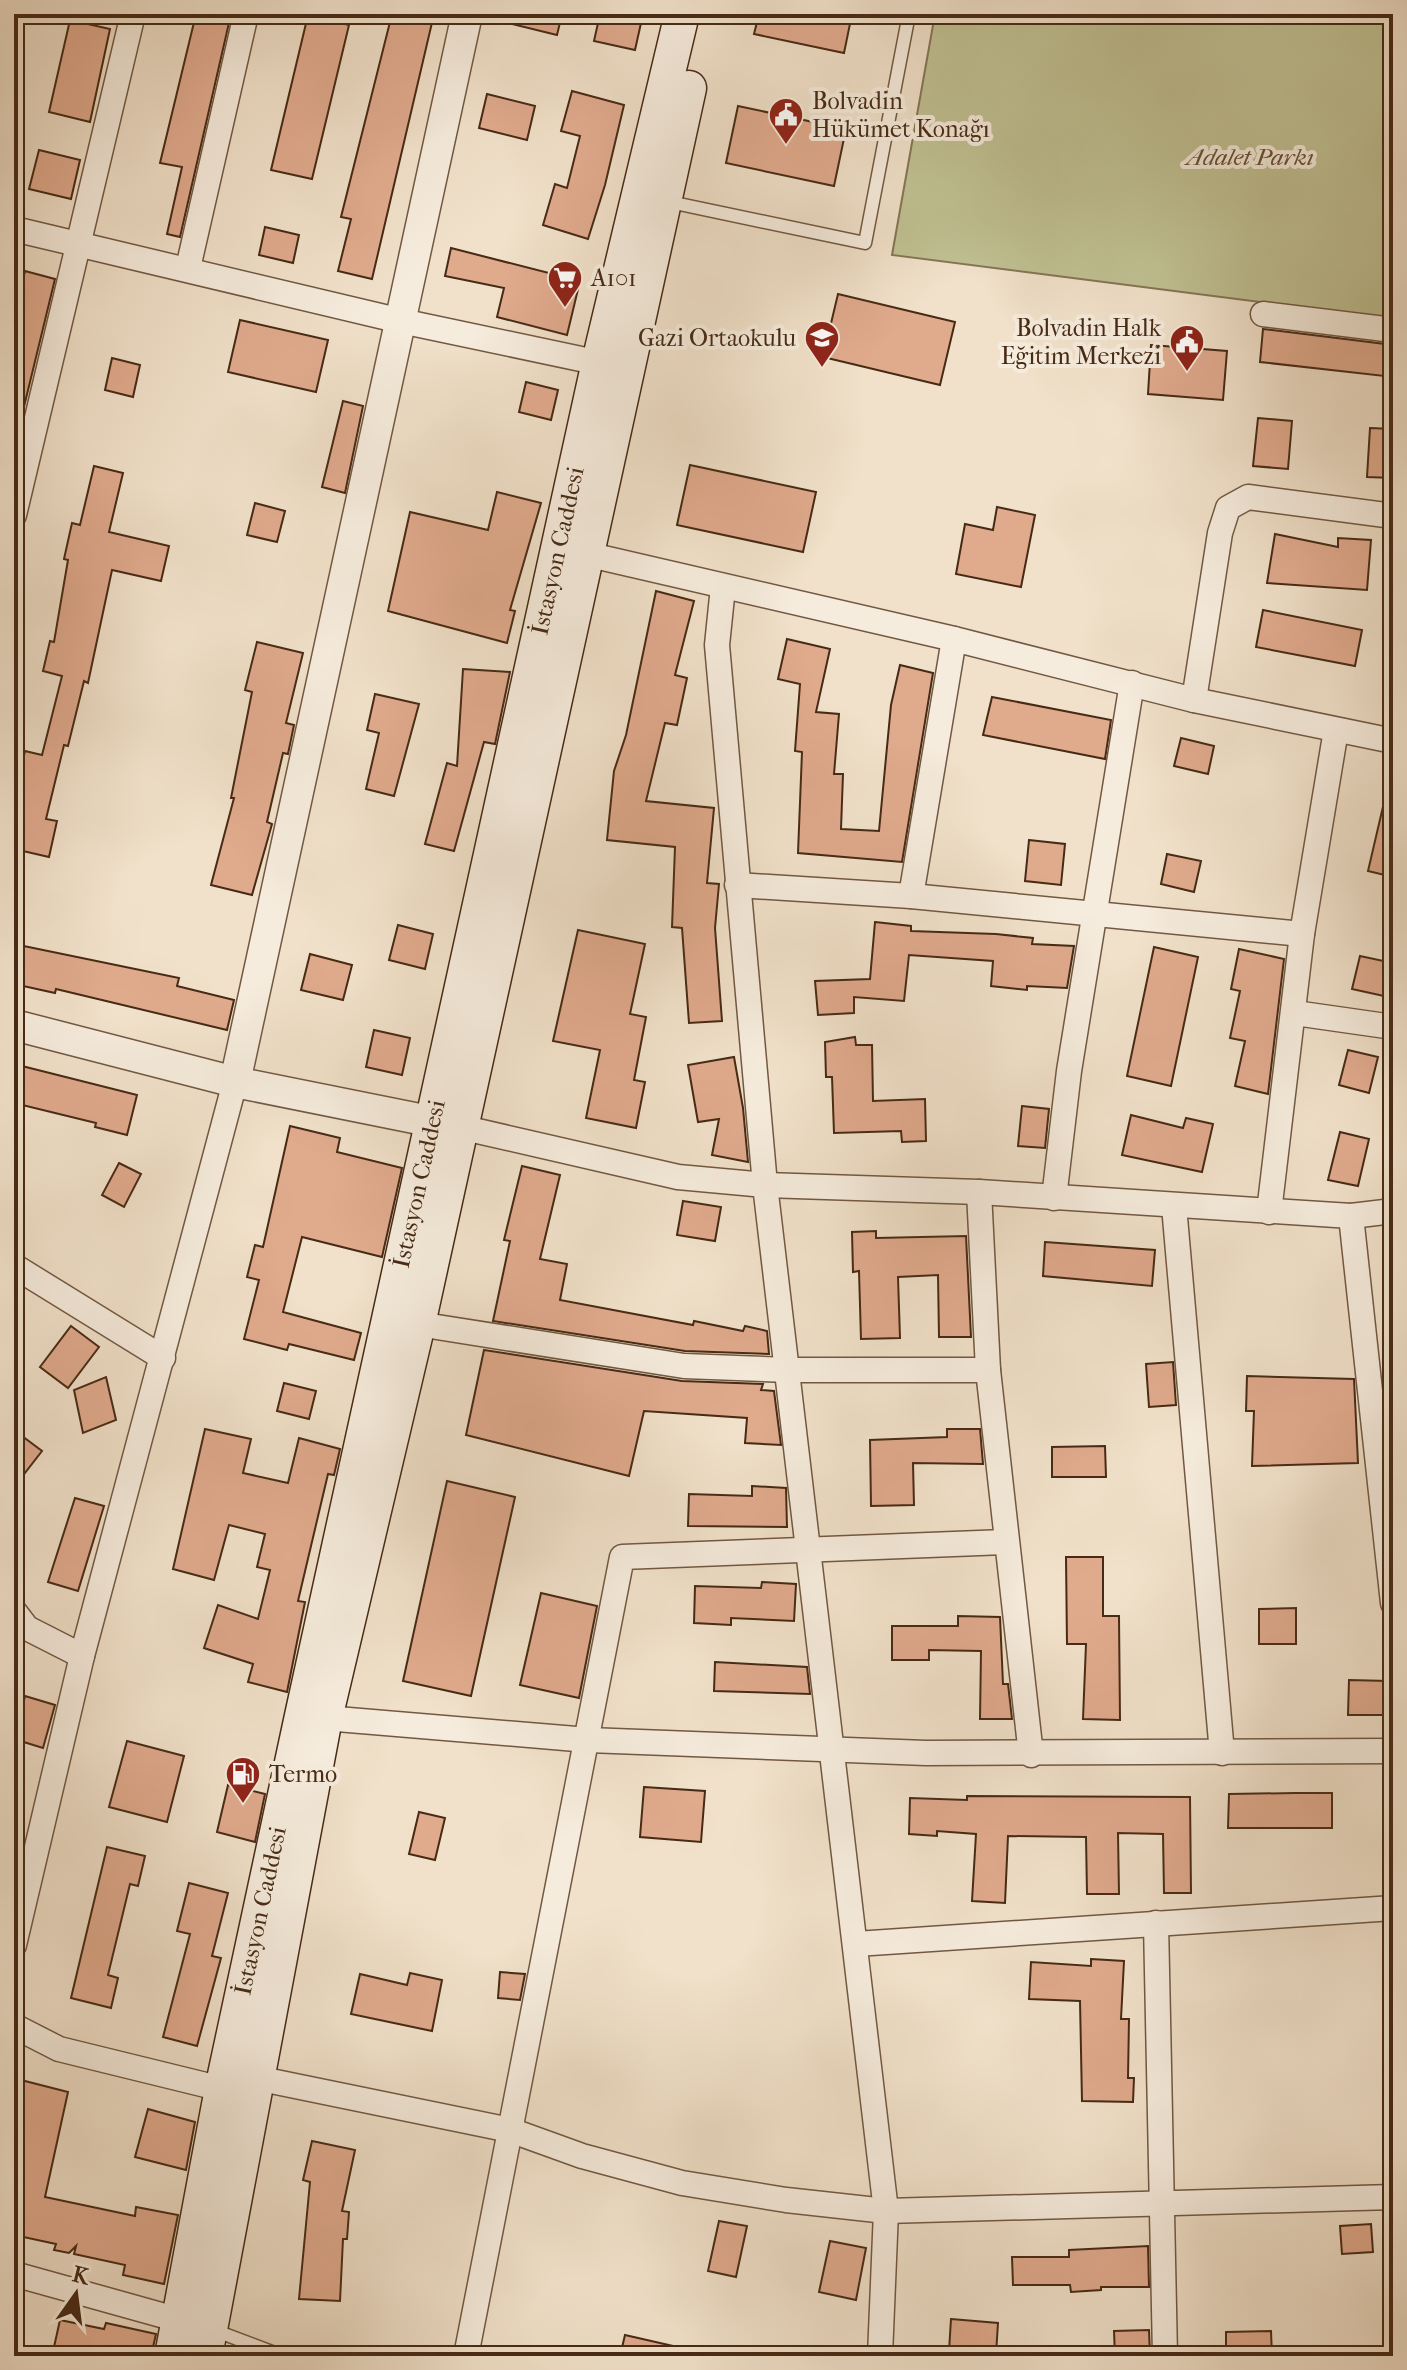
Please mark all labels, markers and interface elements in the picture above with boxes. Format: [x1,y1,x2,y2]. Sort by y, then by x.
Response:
place label: Bolvadin Hükümet Konağı [812,87,990,143]
public building icon: Bolvadin Hükümet Konağı [767,96,805,146]
park label: Adalet Parkı [1183,143,1314,171]
supermarket icon: A101 [546,259,584,309]
place label: A101 [590,264,637,292]
place label: Bolvadin Halk Eğitim Merkezi [1001,314,1162,370]
school or university icon: Gazi Ortaokulu [803,319,841,369]
public building icon: Bolvadin Halk Eğitim Merkezi [1168,323,1206,373]
place label: Gazi Ortaokulu [638,324,796,352]
street label: İstasyon Caddesi [525,464,590,637]
street label: İstasyon Caddesi [386,1097,451,1270]
fuel station icon: Termo [224,1755,262,1805]
place label: Termo [269,1760,337,1788]
street label: İstasyon Caddesi [228,1824,292,1997]
north arrow [36,2254,116,2334]
text: K [70,2261,93,2291]

